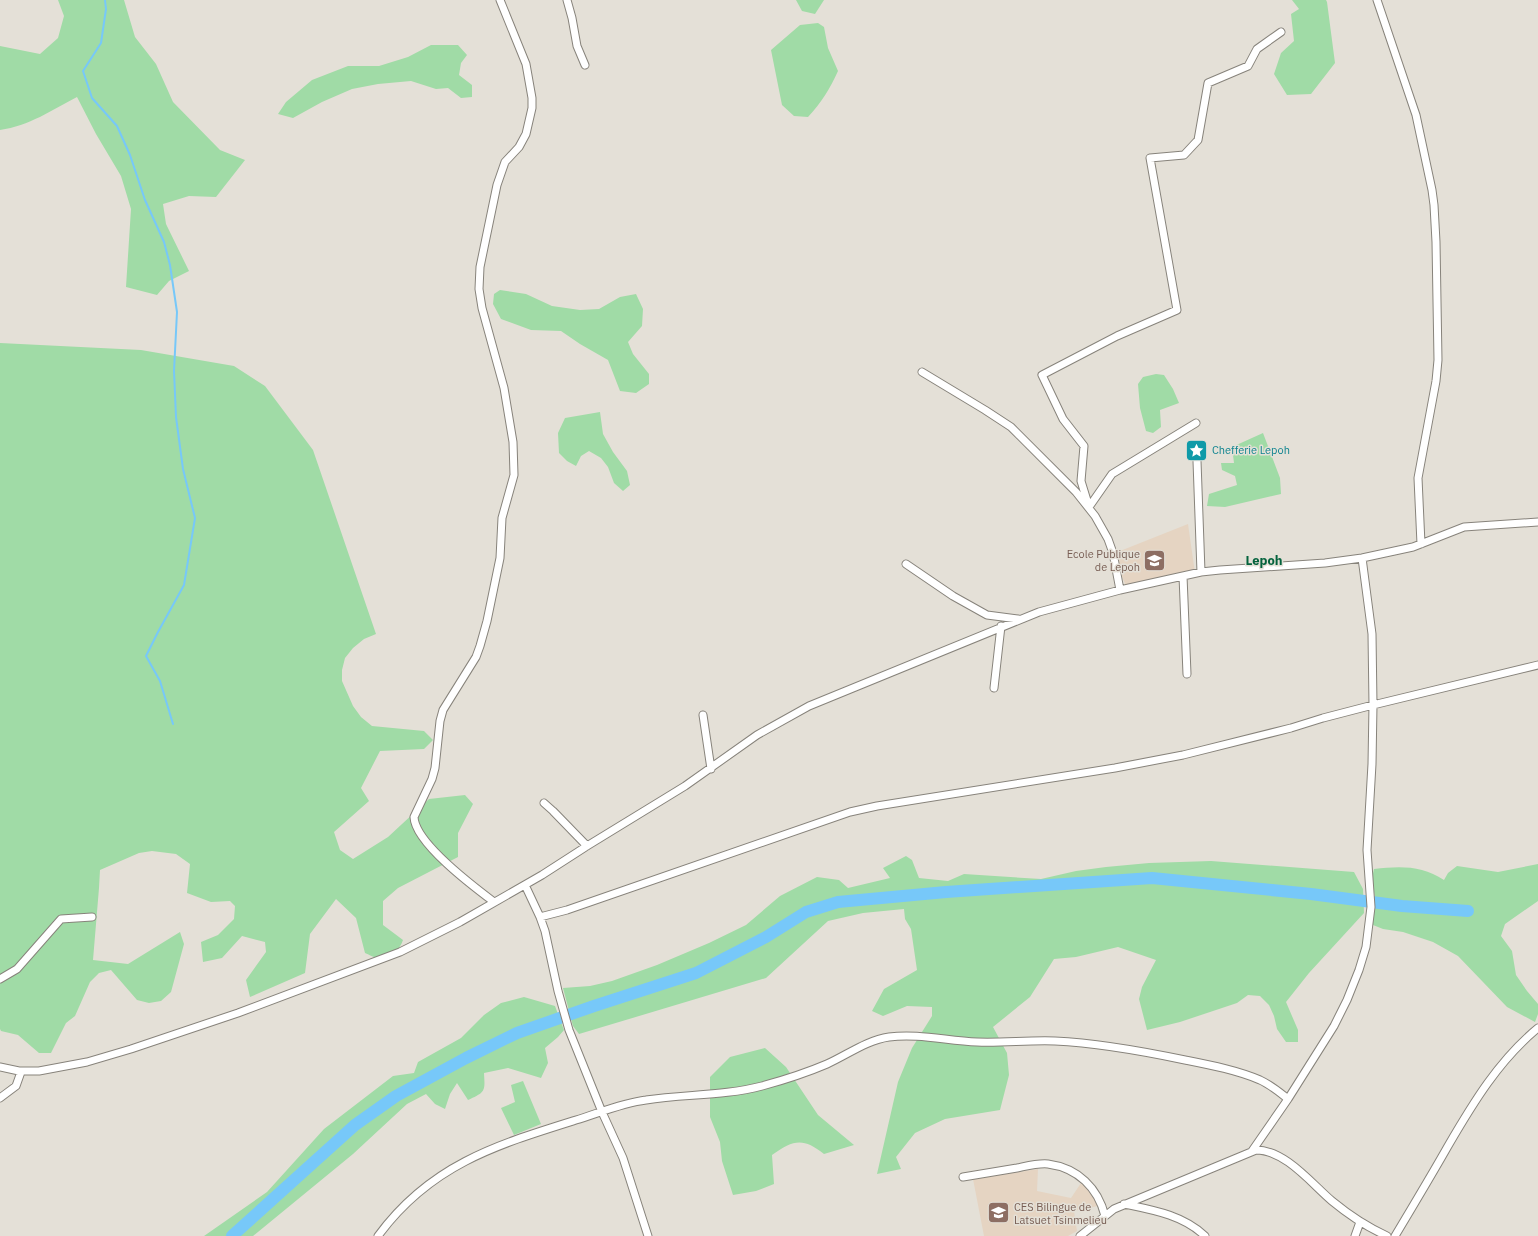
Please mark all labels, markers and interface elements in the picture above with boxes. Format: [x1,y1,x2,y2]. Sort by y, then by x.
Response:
place icon: Chefferie Lepoh [1183,437,1209,463]
place label: Chefferie Lepoh [1212,443,1290,457]
place label: Ecole Publique de Lepoh [1067,547,1140,574]
school or university icon: Ecole Publique de Lepoh [1142,547,1168,573]
district label: Lepoh [1245,552,1283,569]
school or university icon: CES Bilingue de Latsuet Tsinmelieu [986,1200,1012,1226]
place label: CES Bilingue de Latsuet Tsinmelieu [1014,1200,1107,1227]

